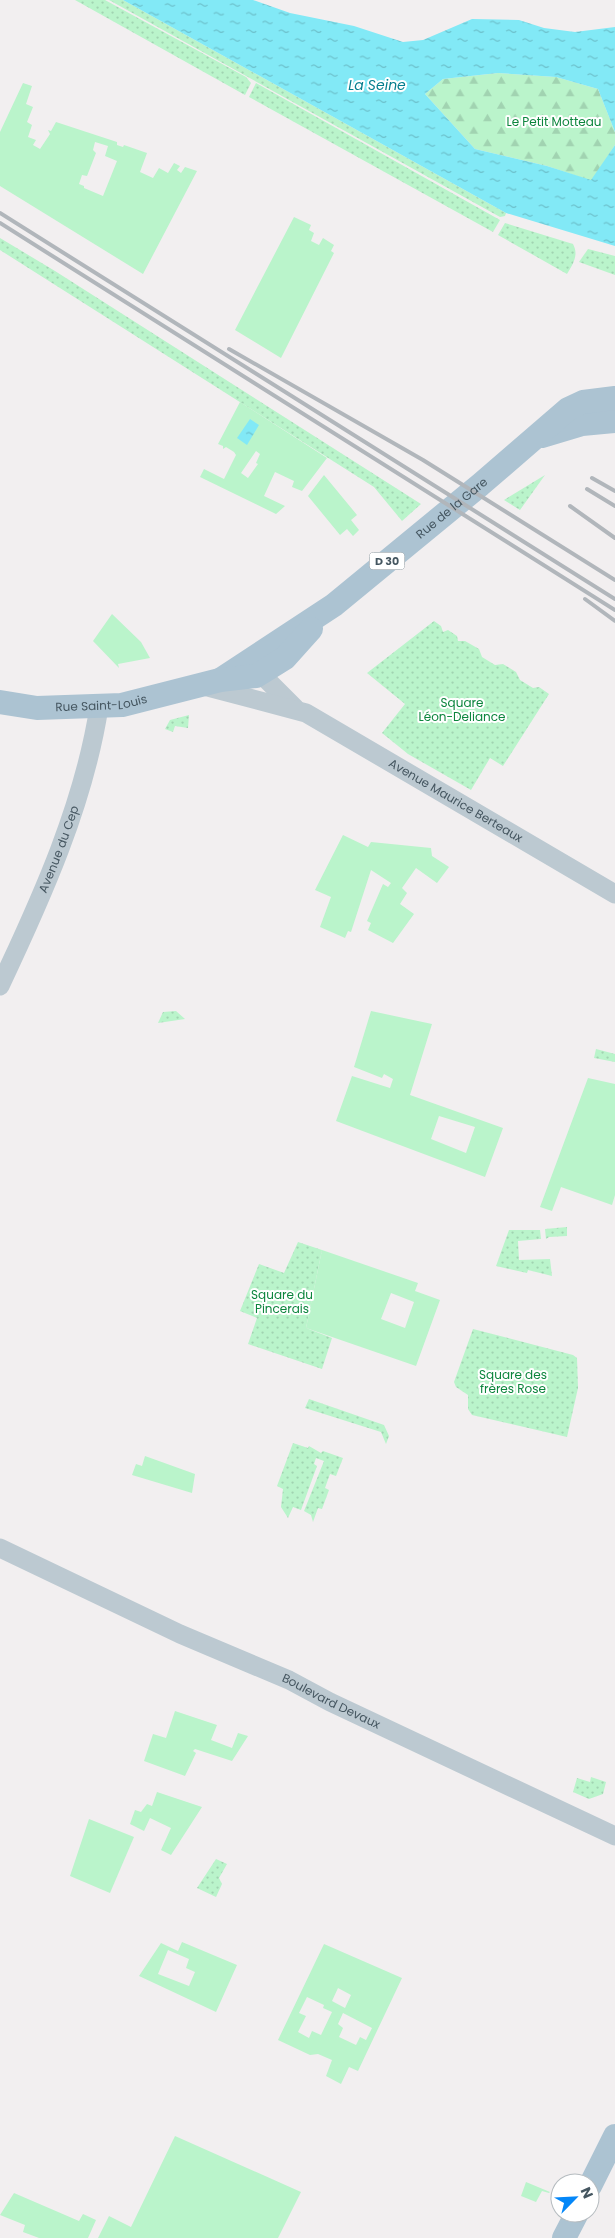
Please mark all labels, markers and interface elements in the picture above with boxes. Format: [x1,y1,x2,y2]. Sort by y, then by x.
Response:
water label: La Seine [348,75,406,95]
park label: Le Petit Motteau [506,113,602,130]
street label: Rue de la Gare [412,473,491,542]
road number: D 30 [370,552,404,570]
street label: Rue Saint-Louis [55,690,149,715]
park label: Square Léon-Deliance [419,694,505,725]
street label: Avenue Maurice Berteaux [386,754,526,846]
street label: Avenue du Cep [34,803,83,895]
park label: Square du Pincerais [251,1286,313,1317]
park label: Square des frères Rose [479,1366,547,1397]
street label: Boulevard Devaux [280,1669,384,1733]
north arrow [550,2173,600,2223]
text: N [576,2184,598,2202]

